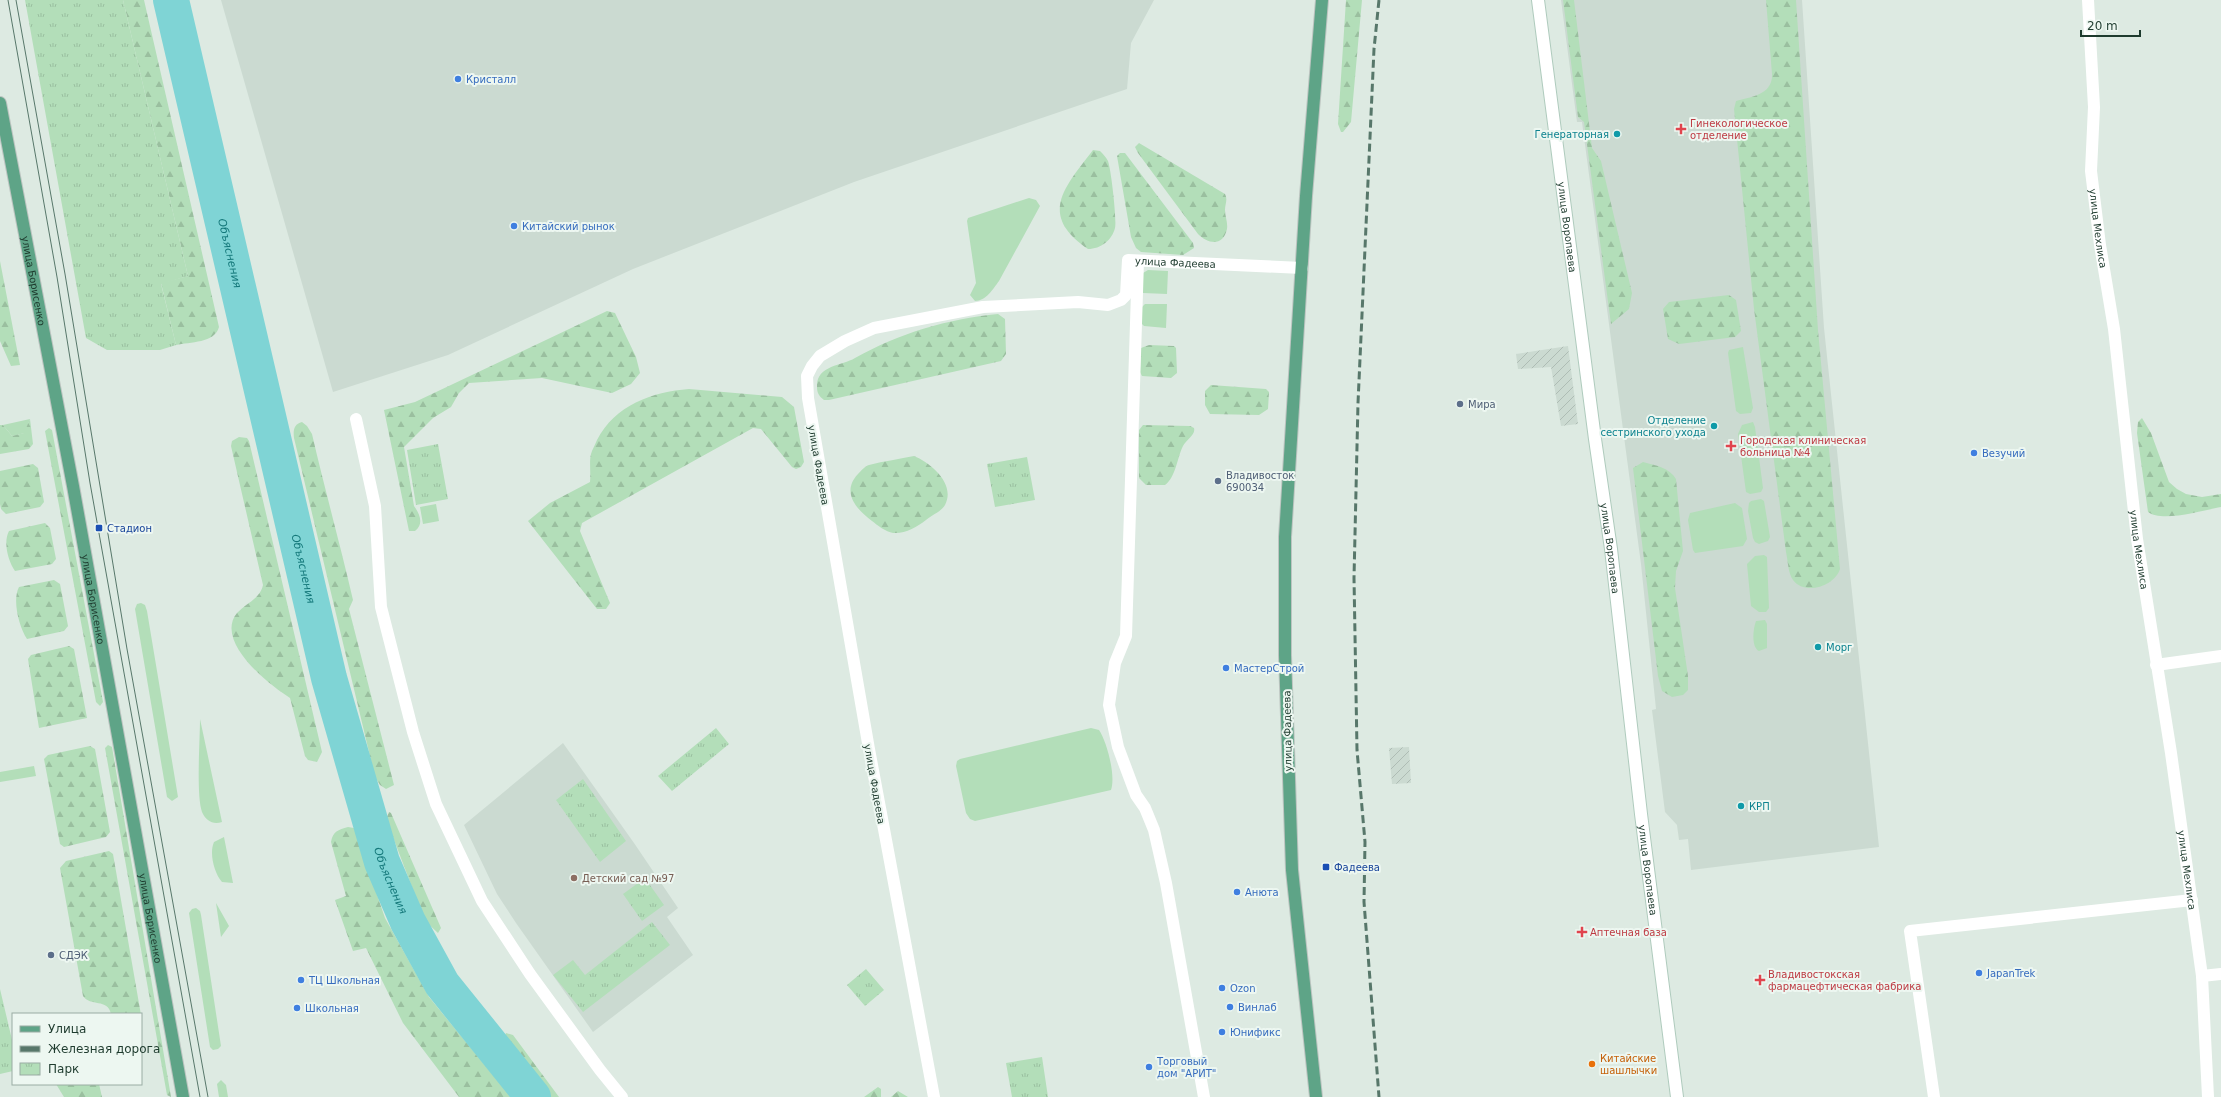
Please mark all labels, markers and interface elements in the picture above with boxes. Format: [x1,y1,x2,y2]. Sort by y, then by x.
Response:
scale bar [2081,12,2140,38]
text: 20 m [2087,19,2118,33]
marker: Кристалл [453,74,463,84]
place label: Кристалл [466,74,516,85]
place label: Гинекологическое отделение [1690,118,1788,141]
marker: Гинекологическое отделение [1675,123,1687,135]
place label: Генераторная [1535,129,1609,140]
marker: Генераторная [1612,129,1622,139]
street label: улица Воропаева [1556,181,1578,273]
street label: улица Мехлиса [2087,188,2109,269]
water label: Объяснения [215,217,244,290]
marker: Китайский рынок [509,221,519,231]
place label: Китайский рынок [522,221,615,232]
street label: улица Борисенко [19,235,47,327]
street label: улица Фадеева [1135,255,1216,270]
marker: Мира [1455,399,1465,409]
place label: Мира [1468,399,1496,410]
place label: Отделение сестринского ухода [1600,415,1706,438]
marker: Отделение сестринского ухода [1709,421,1719,431]
street label: улица Фадеева [806,424,831,506]
place label: Городская клиническая больница №4 [1740,435,1866,458]
marker: Городская клиническая больница №4 [1725,440,1737,452]
marker: Везучий [1969,448,1979,458]
place label: Везучий [1982,448,2025,459]
place label: Владивосток 690034 [1226,470,1294,493]
marker: Владивосток 690034 [1213,476,1223,486]
street label: улица Воропаева [1598,502,1621,594]
street label: улица Мехлиса [2128,509,2150,590]
marker: Стадион [94,523,104,533]
place label: Стадион [107,523,152,534]
water label: Объяснения [289,533,318,605]
street label: улица Борисенко [79,554,106,645]
marker: Морг [1813,642,1823,652]
place label: Морг [1826,642,1852,653]
marker: МастерСтрой [1221,663,1231,673]
place label: МастерСтрой [1234,663,1304,674]
street label: улица Фадеева [1281,690,1294,772]
street label: улица Фадеева [862,743,887,825]
marker: КРП [1736,801,1746,811]
place label: КРП [1749,801,1770,812]
street label: улица Воропаева [1636,824,1659,916]
street label: улица Мехлиса [2176,830,2198,911]
water label: Объяснения [371,846,410,916]
marker: Фадеева [1321,862,1331,872]
place label: Фадеева [1334,862,1380,873]
street label: улица Борисенко [137,872,164,964]
marker: Детский сад №97 [569,873,579,883]
place label: Детский сад №97 [582,873,674,884]
marker: Анюта [1232,887,1242,897]
place label: Анюта [1245,887,1279,898]
marker: Аптечная база [1577,927,1587,937]
place label: Аптечная база [1590,927,1667,938]
marker: СДЭК [46,950,56,960]
place label: СДЭК [59,950,88,961]
marker: JapanTrek [1974,968,1984,978]
place label: JapanTrek [1986,968,2036,979]
place label: Владивостокская фармацефтическая фабрика [1768,969,1921,992]
marker: ТЦ Школьная [296,975,306,985]
place label: ТЦ Школьная [308,975,380,986]
marker: Владивостокская фармацефтическая фабрика [1755,975,1765,985]
marker: Ozon [1217,983,1227,993]
place label: Ozon [1230,983,1256,994]
marker: Винлаб [1225,1002,1235,1012]
place label: Винлаб [1238,1002,1277,1013]
marker: Школьная [292,1003,302,1013]
place label: Школьная [305,1003,359,1014]
legend [12,1013,142,1085]
text: Улица [48,1022,86,1036]
marker: Юнификс [1217,1027,1227,1037]
place label: Юнификс [1230,1027,1280,1038]
text: Железная дорога [48,1042,160,1056]
place label: Китайские шашлычки [1600,1053,1657,1076]
place label: Торговый дом "АРИТ" [1156,1056,1216,1079]
marker: Китайские шашлычки [1587,1059,1597,1069]
text: Парк [48,1062,79,1076]
marker: Торговый дом "АРИТ" [1144,1062,1154,1072]

